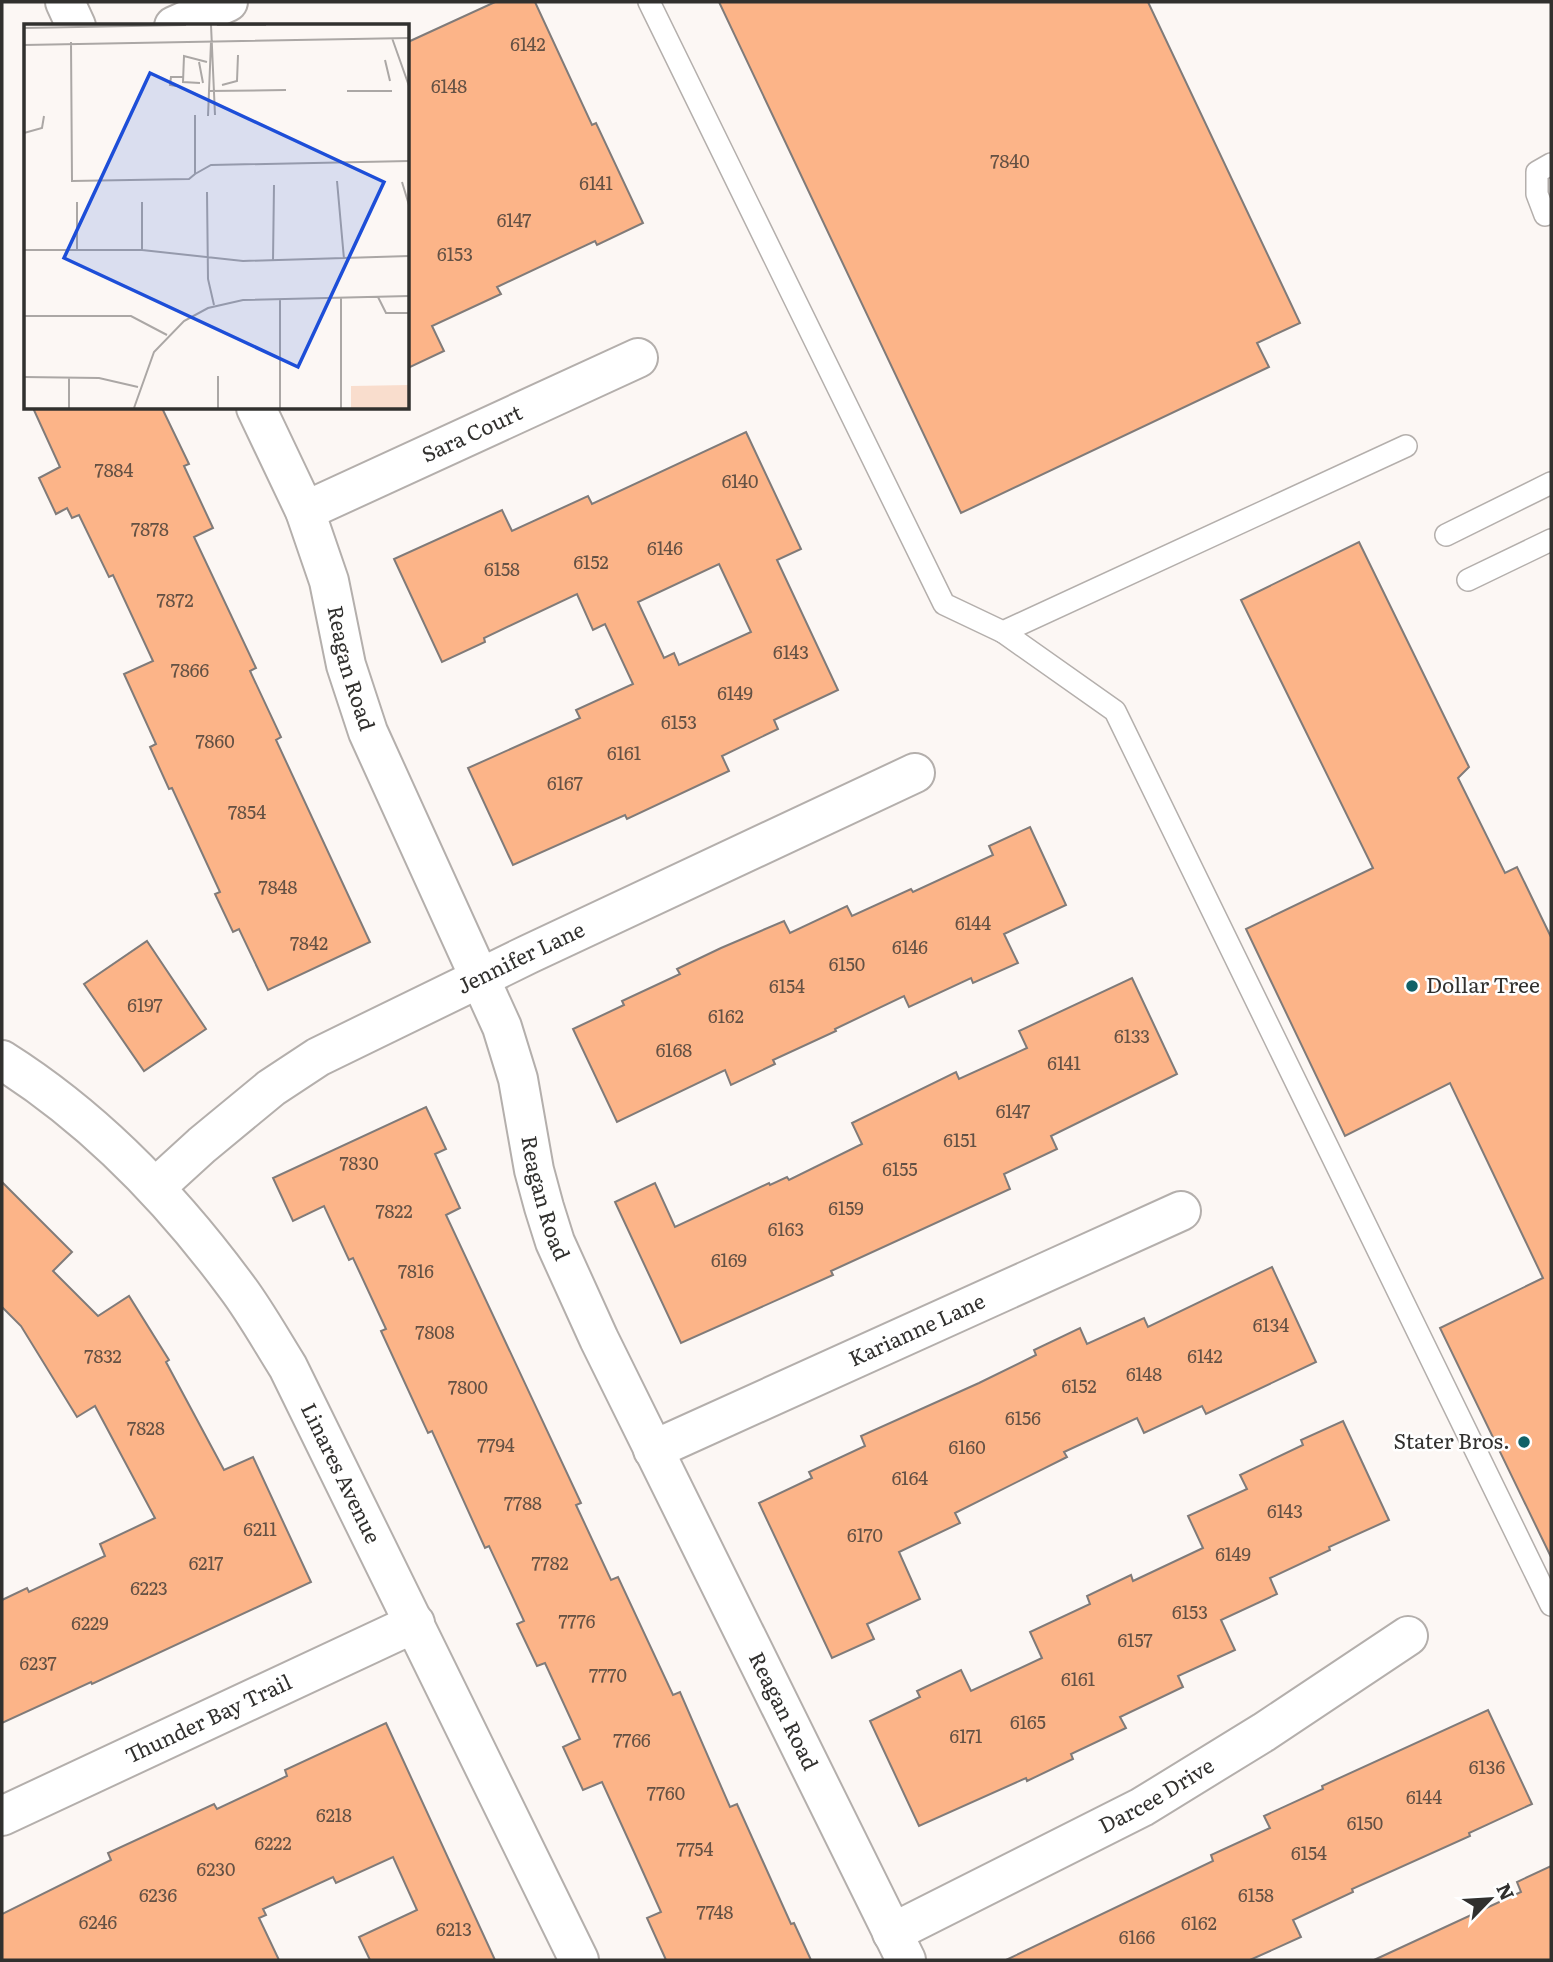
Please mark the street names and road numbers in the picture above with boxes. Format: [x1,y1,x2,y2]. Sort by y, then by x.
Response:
street label: Sara Court [416,395,527,468]
street label: Reagan Road [321,603,385,734]
street label: Jennifer Lane [451,912,589,1000]
street label: Reagan Road [515,1133,579,1265]
street label: Karianne Lane [843,1284,989,1372]
street label: Linares Avenue [295,1397,390,1548]
street label: Reagan Road [743,1646,828,1775]
street label: Thunder Bay Trail [119,1665,296,1769]
street label: Darcee Drive [1093,1749,1219,1839]

